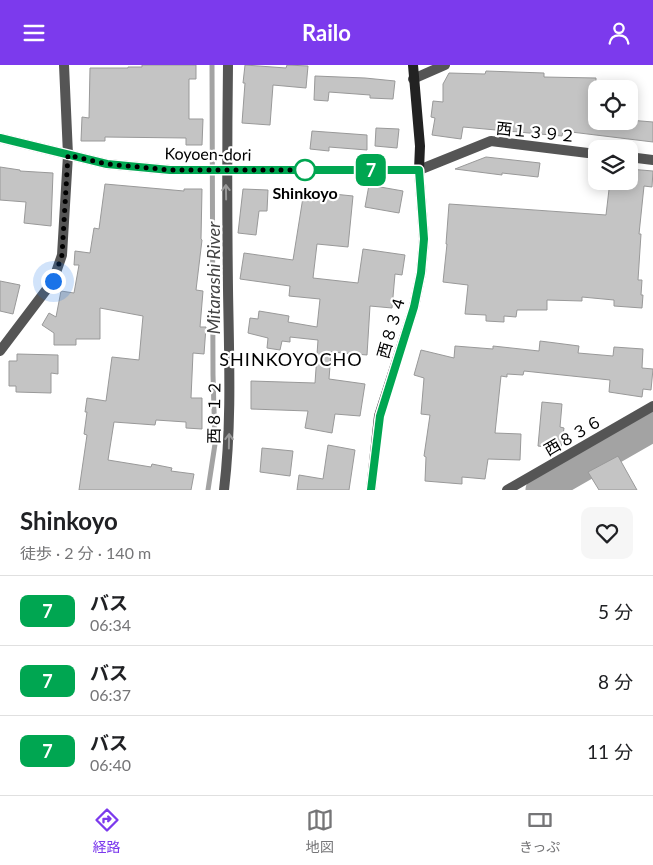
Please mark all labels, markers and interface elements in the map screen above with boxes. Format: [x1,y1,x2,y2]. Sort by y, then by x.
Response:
icon: menu [20,19,48,47]
text: Railo [302,19,351,46]
icon: person [605,19,633,47]
map controls [588,80,638,190]
button: locate [588,80,638,130]
street label: 西１３９２ [495,118,577,145]
button: layers [588,140,638,190]
street label: Koyoen-dori [164,143,252,164]
line badge: 7 [355,154,387,186]
marker: Shinkoyo [294,159,316,181]
text: 7 [366,159,376,181]
place label: Shinkoyo [272,183,338,202]
one-way arrow [221,184,231,200]
water label: Mitarashi River [202,221,224,334]
your location [41,269,66,294]
street label: 西８３４ [373,293,408,360]
district label: SHINKOYOCHO [219,348,363,370]
street label: 西８１２ [203,380,224,444]
street label: 西８３６ [540,410,605,459]
one-way arrow [224,434,233,450]
text: Shinkoyo [20,506,118,535]
button: heart [581,507,633,559]
text: 徒歩 · 2 分 · 140 m [20,543,151,562]
text: バス [90,591,128,614]
text: 7 [42,600,53,622]
text: 5 分 [598,600,633,623]
text: 06:34 [90,615,131,634]
text: バス [90,661,128,684]
text: 7 [42,670,53,692]
text: 8 分 [598,670,633,693]
text: 06:37 [90,685,131,704]
text: バス [90,731,128,754]
text: 7 [42,740,53,762]
text: 11 分 [587,740,633,763]
text: 06:40 [90,755,131,774]
tab: 経路 [93,806,121,856]
tab: 地図 [306,806,334,856]
tab: きっぷ [519,806,560,856]

